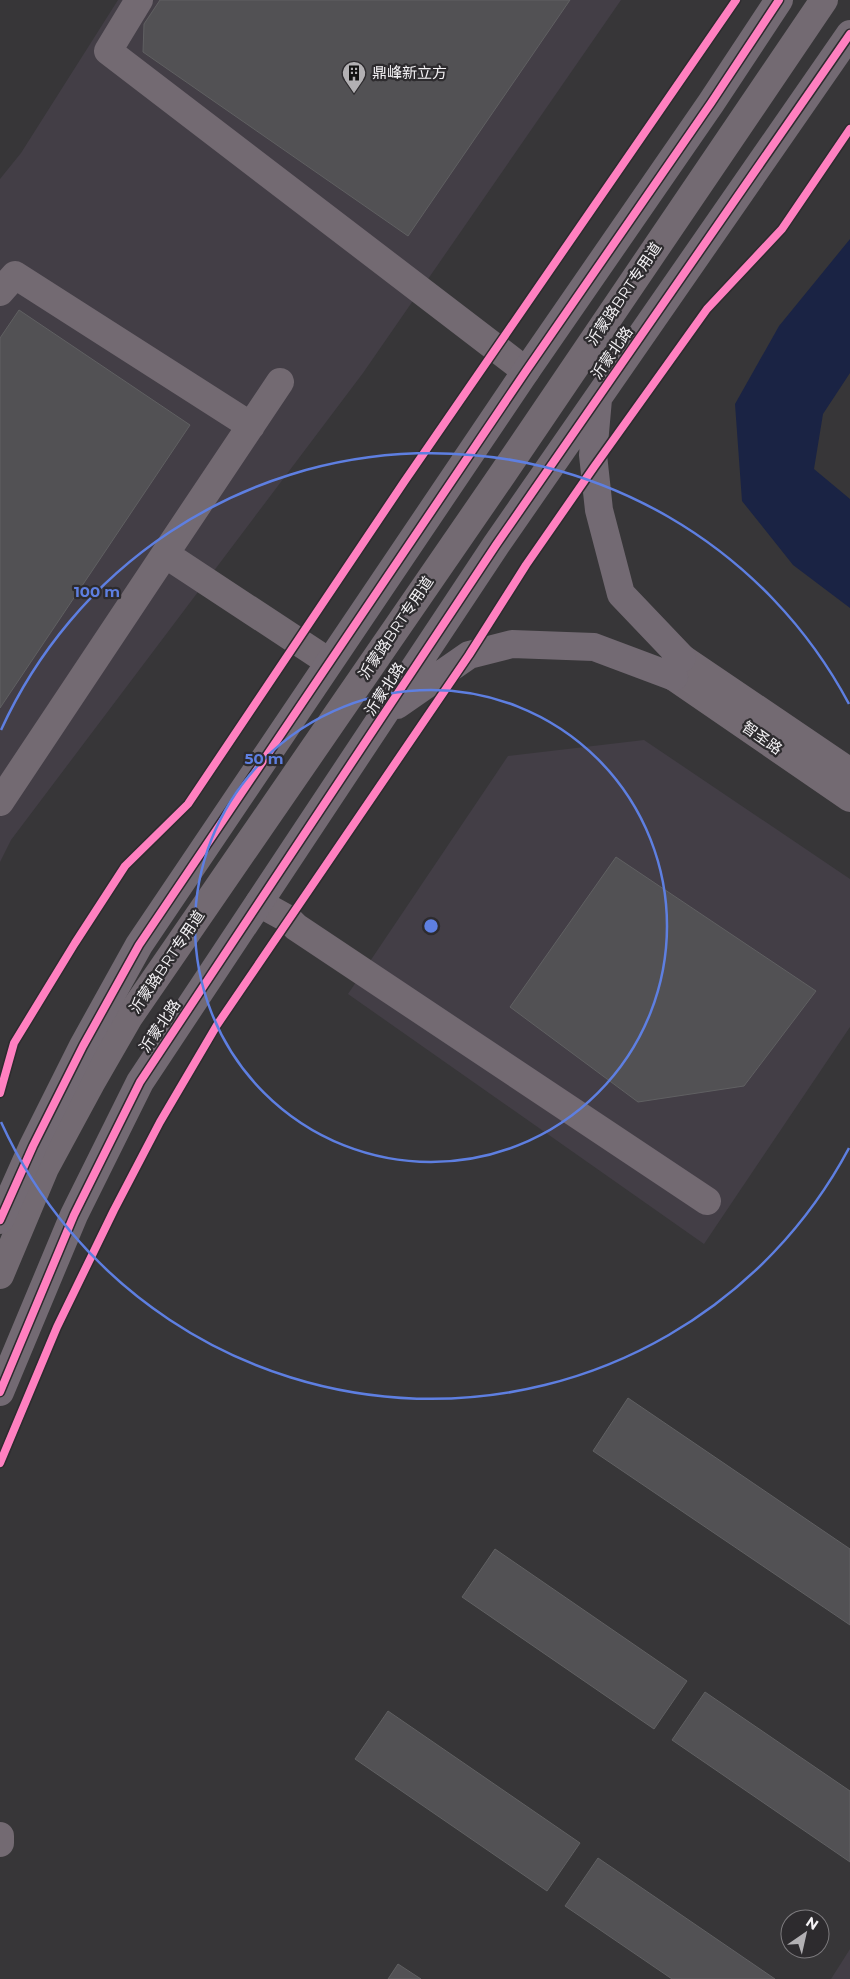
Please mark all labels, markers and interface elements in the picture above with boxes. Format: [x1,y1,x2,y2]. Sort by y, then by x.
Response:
building icon: 鼎峰新立方 [341,60,367,94]
place label: 鼎峰新立方 [372,63,447,82]
street label: 沂蒙路BRT专用道 [582,238,665,349]
street label: 沂蒙北路 [587,323,637,383]
street label: 沂蒙路BRT专用道 [354,572,437,683]
text: 100 m [74,582,120,601]
street label: 沂蒙北路 [360,658,409,719]
street label: 智圣路 [738,717,786,758]
text: 50 m [244,749,284,768]
street label: 沂蒙路BRT专用道 [125,906,208,1017]
centre of rings [422,917,440,935]
street label: 沂蒙北路 [135,996,184,1056]
north arrow [780,1909,830,1959]
text: N [803,1913,822,1934]

